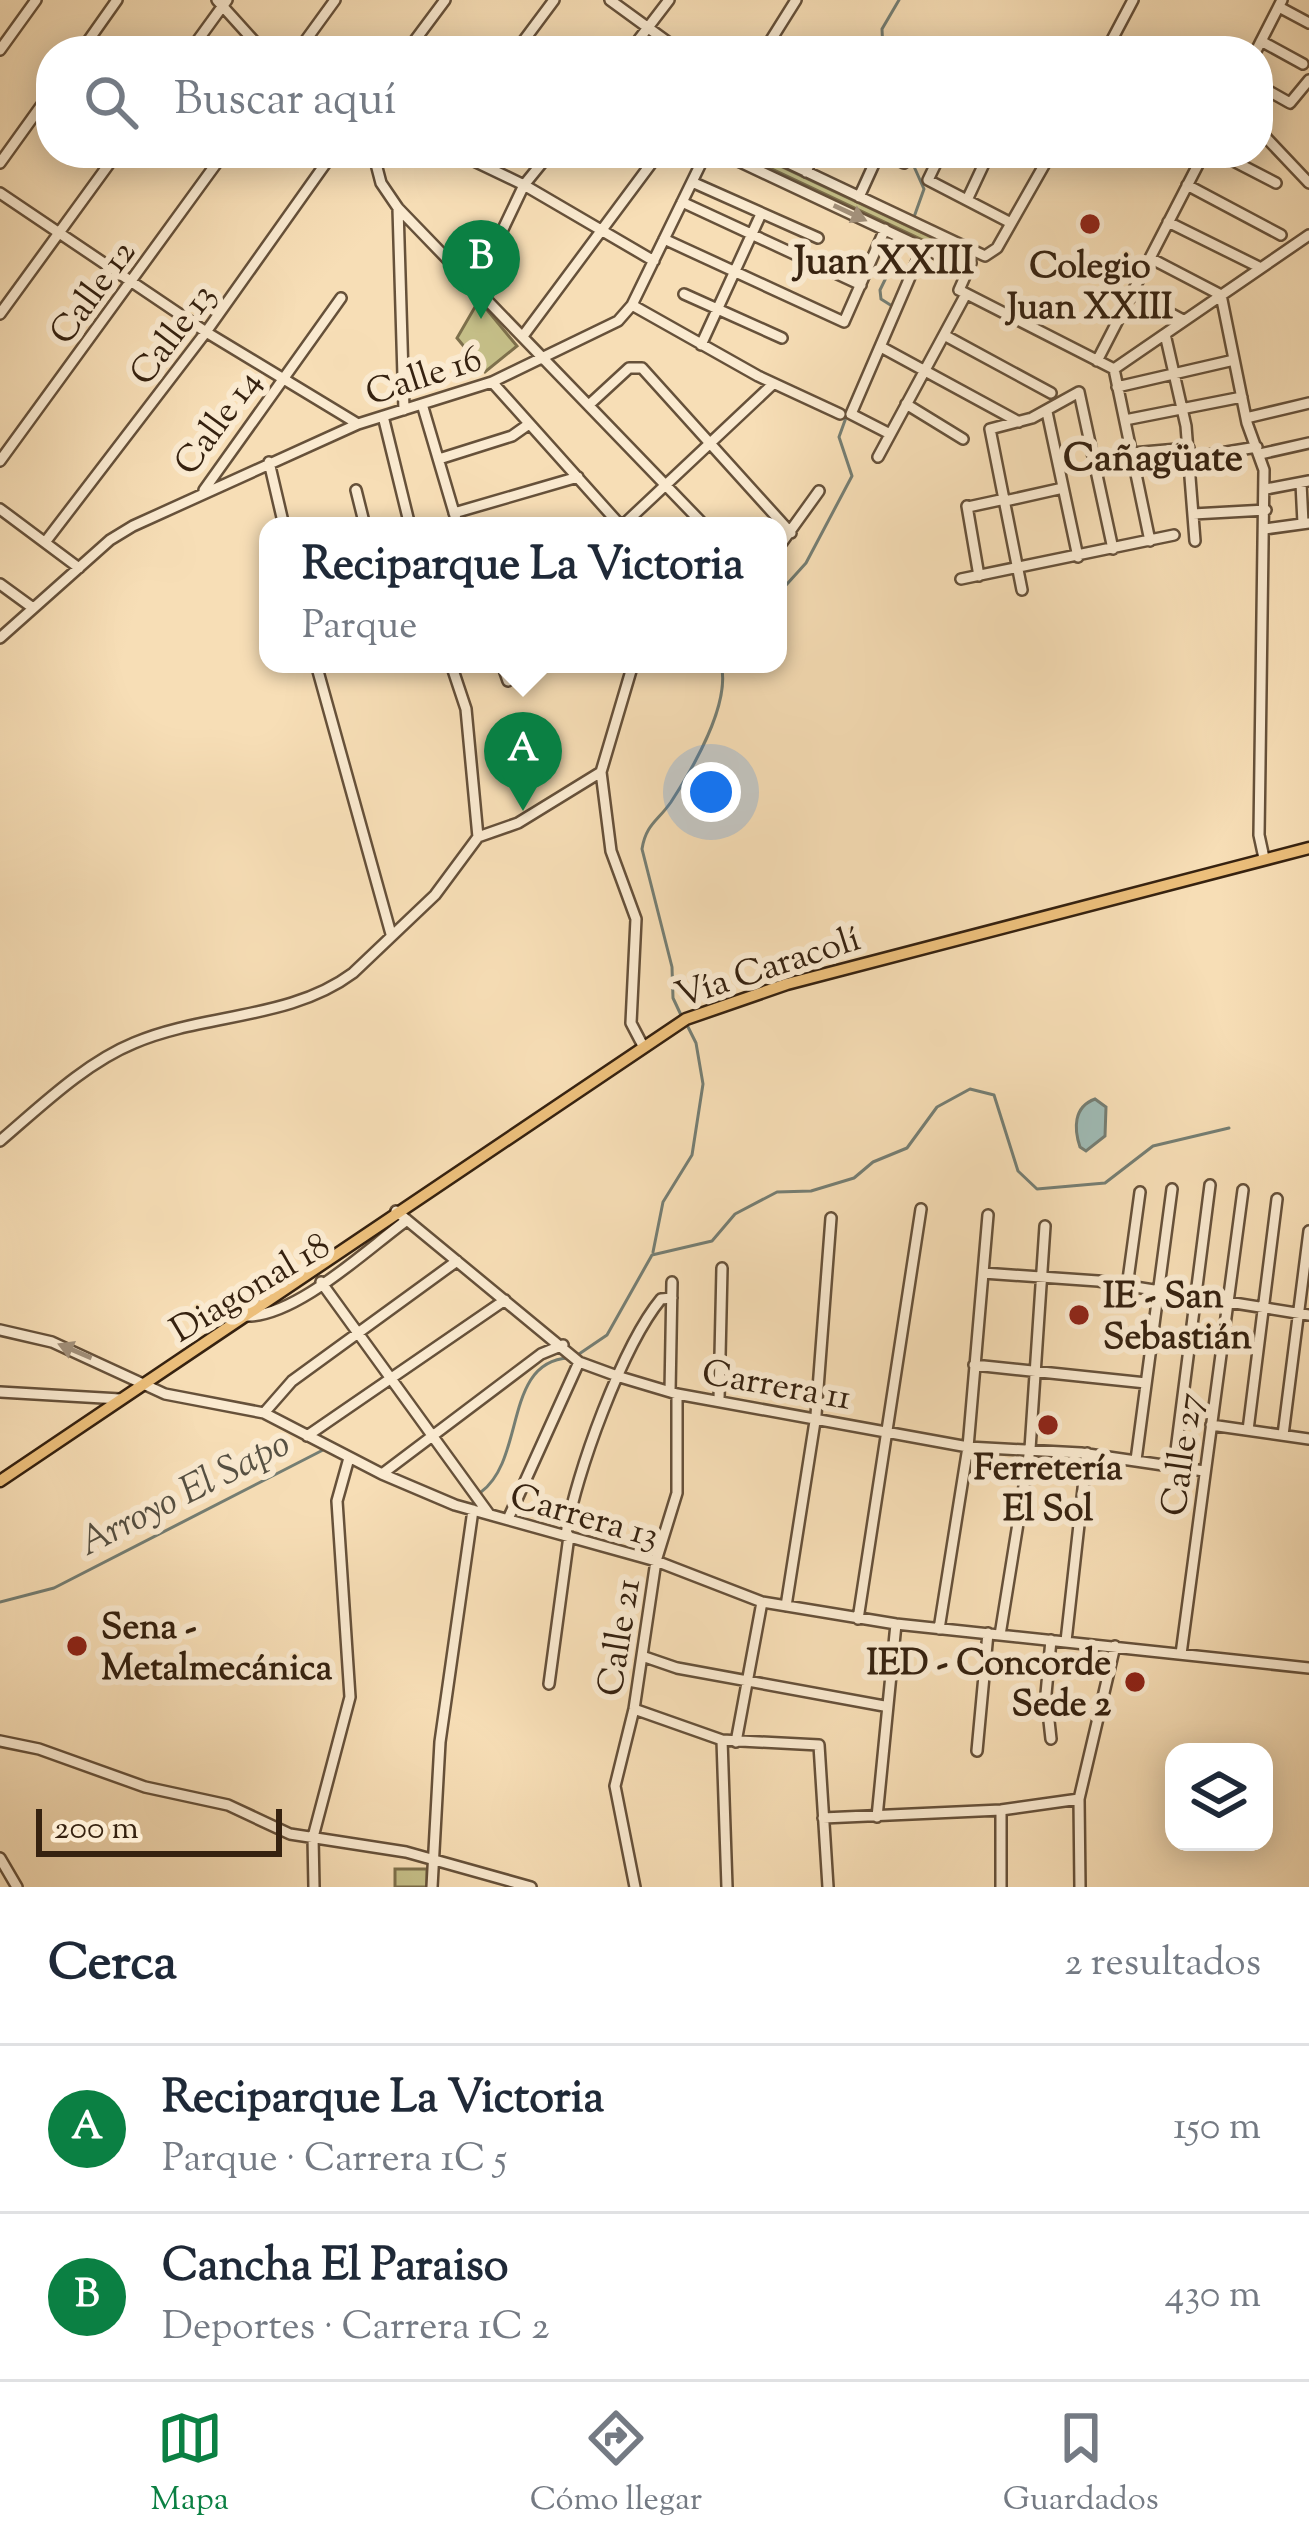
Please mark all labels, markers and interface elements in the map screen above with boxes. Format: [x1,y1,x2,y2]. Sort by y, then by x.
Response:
search box [36,36,1273,168]
icon: search [78,69,144,135]
text: Buscar aquí [174,70,396,135]
one-way arrow [833,203,868,223]
marker: Colegio Juan XXIII [1077,211,1103,237]
pin: B [442,220,520,319]
street label: Calle 12 [38,230,150,357]
district label: Juan XXIII [791,236,974,292]
place label: Colegio Juan XXIII [1004,242,1173,335]
street label: Calle 13 [119,273,230,397]
street label: Calle 16 [359,335,489,421]
street label: Calle 14 [163,360,275,487]
district label: Cañagüate [1063,433,1243,489]
popup [259,517,787,673]
text: Reciparque La Victoria [302,535,744,600]
text: Parque [302,600,417,656]
pin: A [484,712,562,811]
your location [681,762,741,822]
street label: Vía Caracolí [669,914,867,1023]
street label: Diagonal 18 [161,1221,341,1357]
place label: IE - San Sebastián [1103,1272,1252,1365]
marker: IE - San Sebastián [1066,1302,1092,1328]
one-way arrow [57,1341,92,1361]
street label: Carrera 11 [698,1348,855,1426]
street label: Calle 27 [1150,1389,1218,1520]
marker: Ferretería El Sol [1035,1412,1061,1438]
water label: Arroyo El Sapo [70,1418,301,1573]
place label: Ferretería El Sol [973,1444,1123,1537]
street label: Carrera 13 [503,1472,665,1564]
street label: Calle 21 [586,1575,656,1700]
place label: Sena - Metalmecánica [101,1603,333,1696]
marker: Sena - Metalmecánica [64,1633,90,1659]
place label: IED - Concorde Sede 2 [867,1639,1111,1732]
marker: IED - Concorde Sede 2 [1122,1669,1148,1695]
map controls [1165,1743,1273,1851]
button: layers [1165,1743,1273,1851]
scale bar [36,1803,282,1856]
text: 200 m [54,1806,139,1854]
text: Cerca [48,1929,177,2002]
text: 2 resultados [1064,1937,1261,1993]
text: Reciparque La Victoria [162,2068,604,2133]
text: A [71,2101,103,2157]
text: 150 m [1173,2101,1261,2157]
text: Parque · Carrera 1C 5 [162,2133,507,2189]
text: Cancha El Paraiso [162,2236,508,2301]
text: B [75,2269,99,2325]
text: 430 m [1165,2269,1261,2325]
text: Deportes · Carrera 1C 2 [162,2301,550,2357]
tab: Mapa [150,2405,229,2525]
tab: Cómo llegar [530,2405,702,2525]
tab: Guardados [1003,2405,1159,2525]

